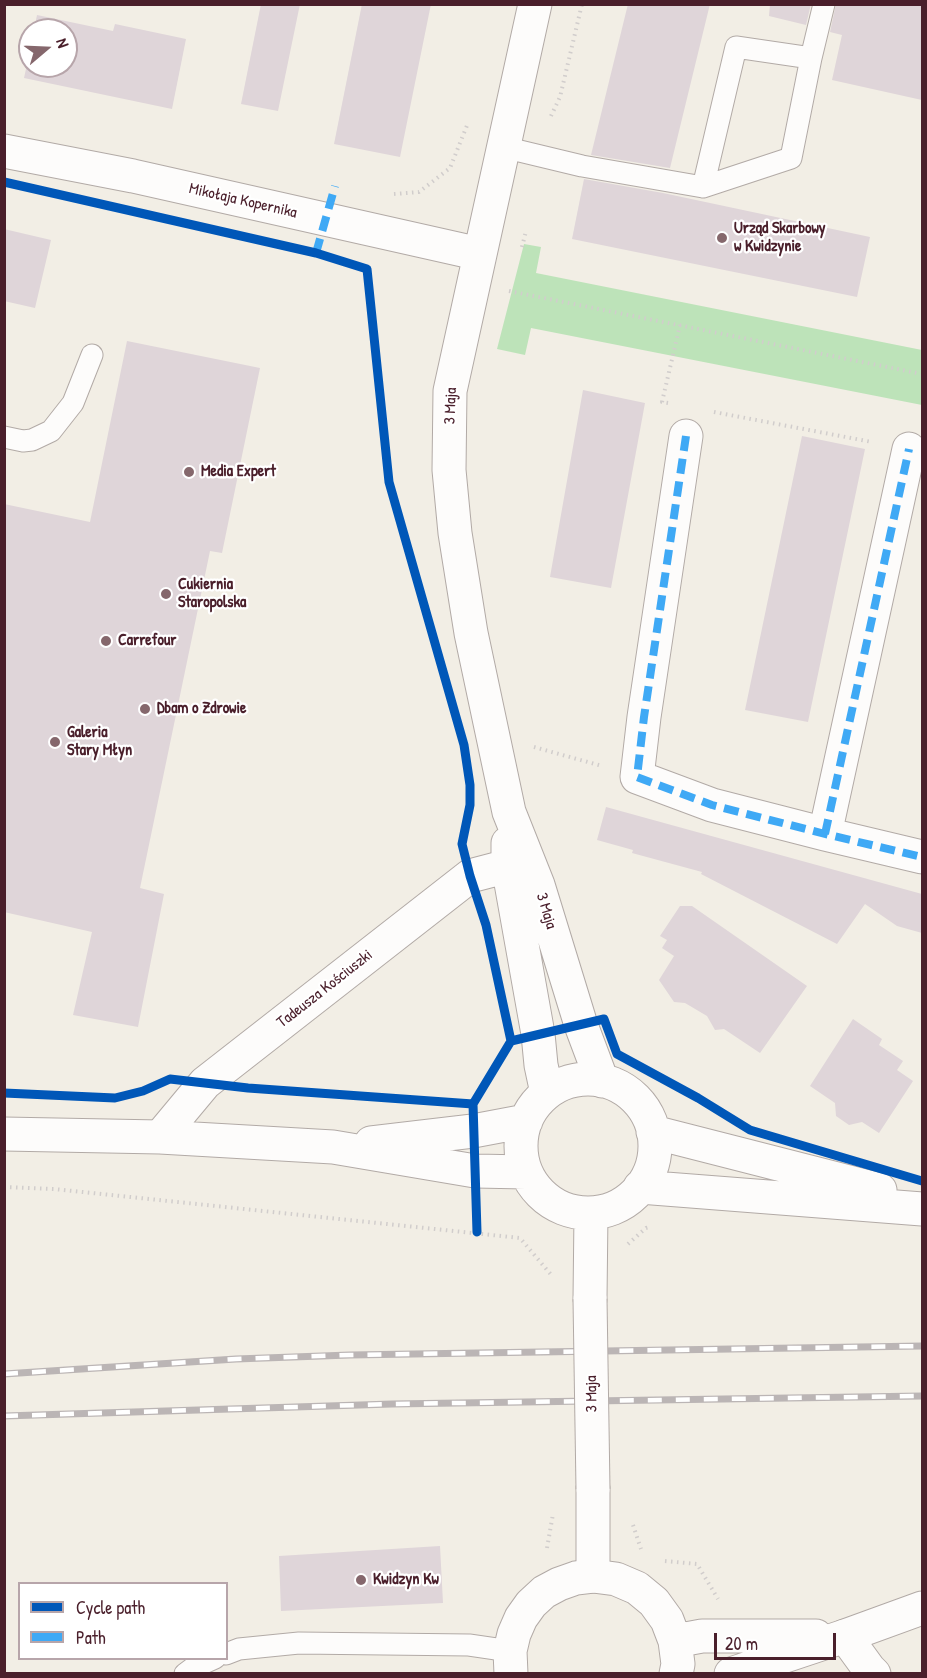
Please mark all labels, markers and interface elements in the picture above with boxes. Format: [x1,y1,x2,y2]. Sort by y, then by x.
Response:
north arrow [18,18,78,78]
text: N [51,35,75,50]
street label: Mikołaja Kopernika [187,179,299,223]
place label: Urząd Skarbowy w Kwidzynie [734,219,826,257]
marker: Urząd Skarbowy w Kwidzynie [715,231,729,245]
street label: 3 Maja [441,387,461,425]
place label: Media Expert [201,462,276,482]
marker: Media Expert [182,465,196,479]
place label: Cukiernia Staropolska [178,575,246,613]
marker: Cukiernia Staropolska [159,587,173,601]
place label: Carrefour [118,631,176,651]
marker: Carrefour [99,634,113,648]
place label: Dbam o Zdrowie [157,699,246,719]
marker: Dbam o Zdrowie [138,702,152,716]
place label: Galeria Stary Młyn [67,723,132,761]
marker: Galeria Stary Młyn [48,735,62,749]
street label: 3 Maja [531,891,561,931]
street label: Tadeusza Kościuszki [273,946,377,1032]
street label: 3 Maja [582,1375,602,1413]
place label: Kwidzyn Kw [373,1570,439,1590]
marker: Kwidzyn Kw [354,1573,368,1587]
legend [18,1582,228,1660]
text: Cycle path [76,1595,145,1620]
scale bar [717,1621,838,1659]
text: Path [76,1625,105,1650]
text: 20 m [725,1631,758,1656]

